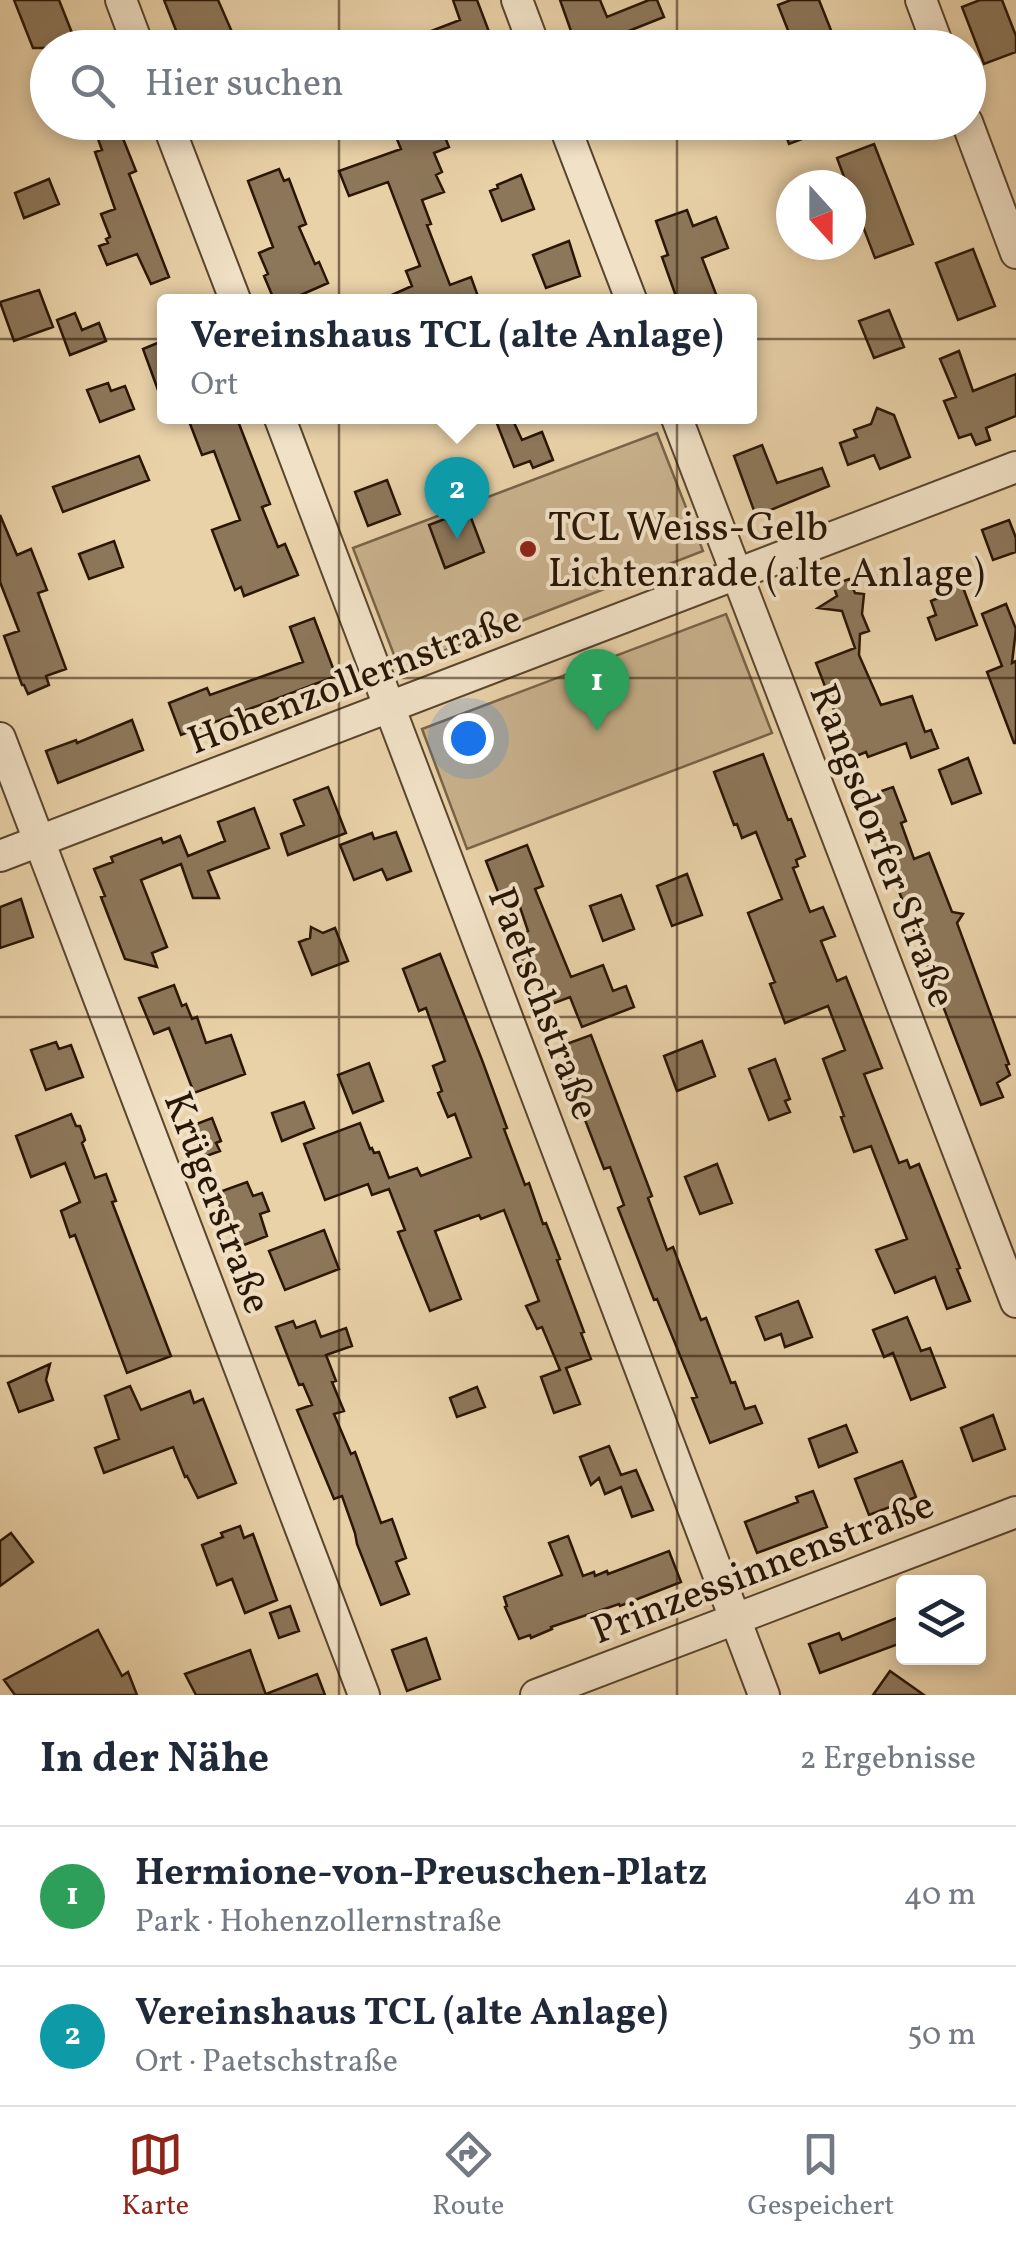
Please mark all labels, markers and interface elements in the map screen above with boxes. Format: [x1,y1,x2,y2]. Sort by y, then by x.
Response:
search box [30,30,986,140]
icon: search [65,58,120,113]
text: Hier suchen [145,59,344,112]
north arrow [776,170,866,260]
popup [157,294,757,424]
text: Vereinshaus TCL (alte Anlage) [190,311,724,364]
text: Ort [190,364,238,408]
pin: 2 [424,456,490,539]
place label: TCL Weiss-Gelb Lichtenrade (alte Anlage) [548,502,985,604]
marker: TCL Weiss-Gelb Lichtenrade (alte Anlage) [517,538,539,560]
street label: Hohenzollernstraße [181,592,530,771]
pin: 1 [564,648,630,731]
street label: Rangsdorfer Straße [793,677,968,1016]
your location [443,713,494,764]
street label: Paetschstraße [471,880,611,1129]
street label: Krügerstraße [147,1084,283,1322]
street label: Prinzessinnenstraße [584,1479,943,1661]
map controls [896,1575,986,1665]
button: layers [896,1575,986,1665]
text: In der Nähe [40,1731,269,1790]
text: 2 Ergebnisse [799,1738,976,1782]
text: Hermione-von-Preuschen-Platz [135,1848,707,1901]
text: 1 [66,1874,79,1918]
text: 40 m [904,1874,976,1918]
text: Park · Hohenzollernstraße [135,1901,502,1945]
text: Vereinshaus TCL (alte Anlage) [135,1988,668,2041]
text: 2 [64,2014,81,2058]
text: 50 m [907,2014,976,2058]
text: Ort · Paetschstraße [135,2041,398,2085]
tab: Karte [122,2127,189,2226]
tab: Route [432,2127,504,2226]
tab: Gespeichert [748,2127,894,2226]

